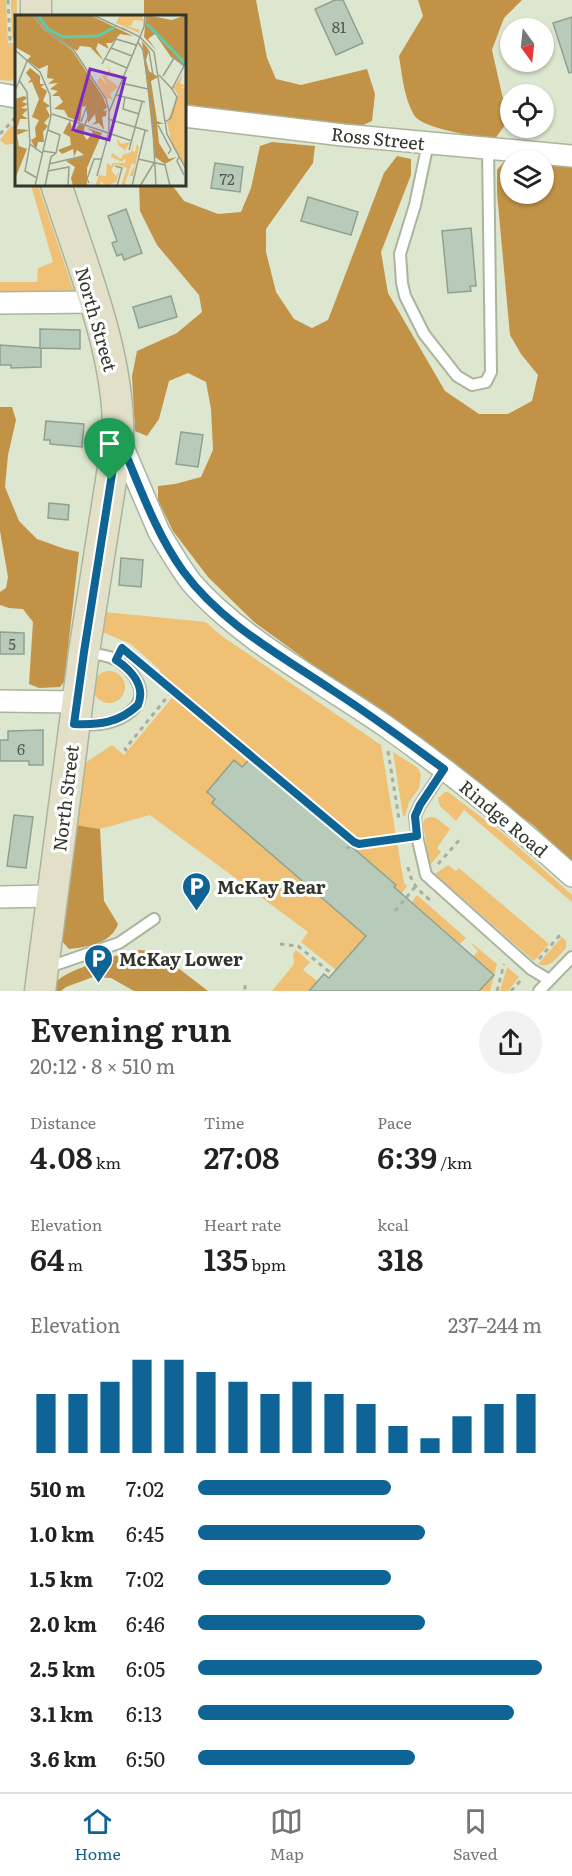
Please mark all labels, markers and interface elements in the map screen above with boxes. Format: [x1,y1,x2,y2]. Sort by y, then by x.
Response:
inset map [15,15,186,186]
house number: 81 [332,15,346,38]
north arrow [500,18,554,72]
map controls [500,18,554,204]
button: locate [500,84,554,138]
street label: Ross Street [330,120,427,156]
button: layers [500,150,554,204]
house number: 72 [219,167,235,190]
street label: North Street [69,264,125,375]
pin [84,418,135,480]
icon: arrive [93,427,126,460]
house number: 5 [8,632,16,655]
house number: 6 [17,737,25,760]
street label: North Street [45,742,85,853]
street label: Rindge Road [454,773,554,863]
parking icon: McKay Rear [180,870,212,912]
place label: McKay Rear [217,873,326,900]
parking icon: McKay Lower [82,942,114,984]
place label: McKay Lower [119,945,243,972]
text: Evening run [30,1003,232,1052]
button: share [479,1011,542,1074]
text: 20:12 · 8 × 510 m [30,1050,175,1080]
text: Distance [30,1110,96,1134]
text: Time [204,1110,244,1134]
text: Pace [377,1110,412,1134]
text: 4.08 [30,1134,93,1178]
text: 27:08 [204,1134,280,1178]
text: 6:39 [377,1134,437,1178]
text: km [93,1150,121,1174]
text: /km [437,1150,472,1174]
text: Elevation [30,1212,102,1236]
text: Heart rate [204,1212,281,1236]
text: kcal [377,1212,409,1236]
text: 64 [30,1236,64,1280]
text: 135 [204,1236,248,1280]
text: 318 [377,1236,423,1280]
text: m [64,1252,83,1276]
text: bpm [248,1252,286,1276]
text: Elevation [30,1309,120,1339]
text: 237–244 m [448,1309,542,1339]
text: 510 m [30,1473,85,1503]
text: 7:02 [126,1473,164,1503]
text: 1.0 km [30,1518,95,1548]
text: 6:45 [126,1518,164,1548]
text: 1.5 km [30,1563,93,1593]
text: 7:02 [126,1563,164,1593]
text: 2.0 km [30,1608,97,1638]
text: 6:46 [126,1608,165,1638]
text: 2.5 km [30,1653,96,1683]
text: 6:05 [126,1653,165,1683]
text: 3.1 km [30,1698,93,1728]
text: 6:13 [126,1698,162,1728]
text: 3.6 km [30,1743,97,1773]
text: 6:50 [126,1743,165,1773]
tab: Home [75,1805,121,1865]
tab: Map [270,1805,304,1865]
tab: Saved [453,1805,497,1865]

